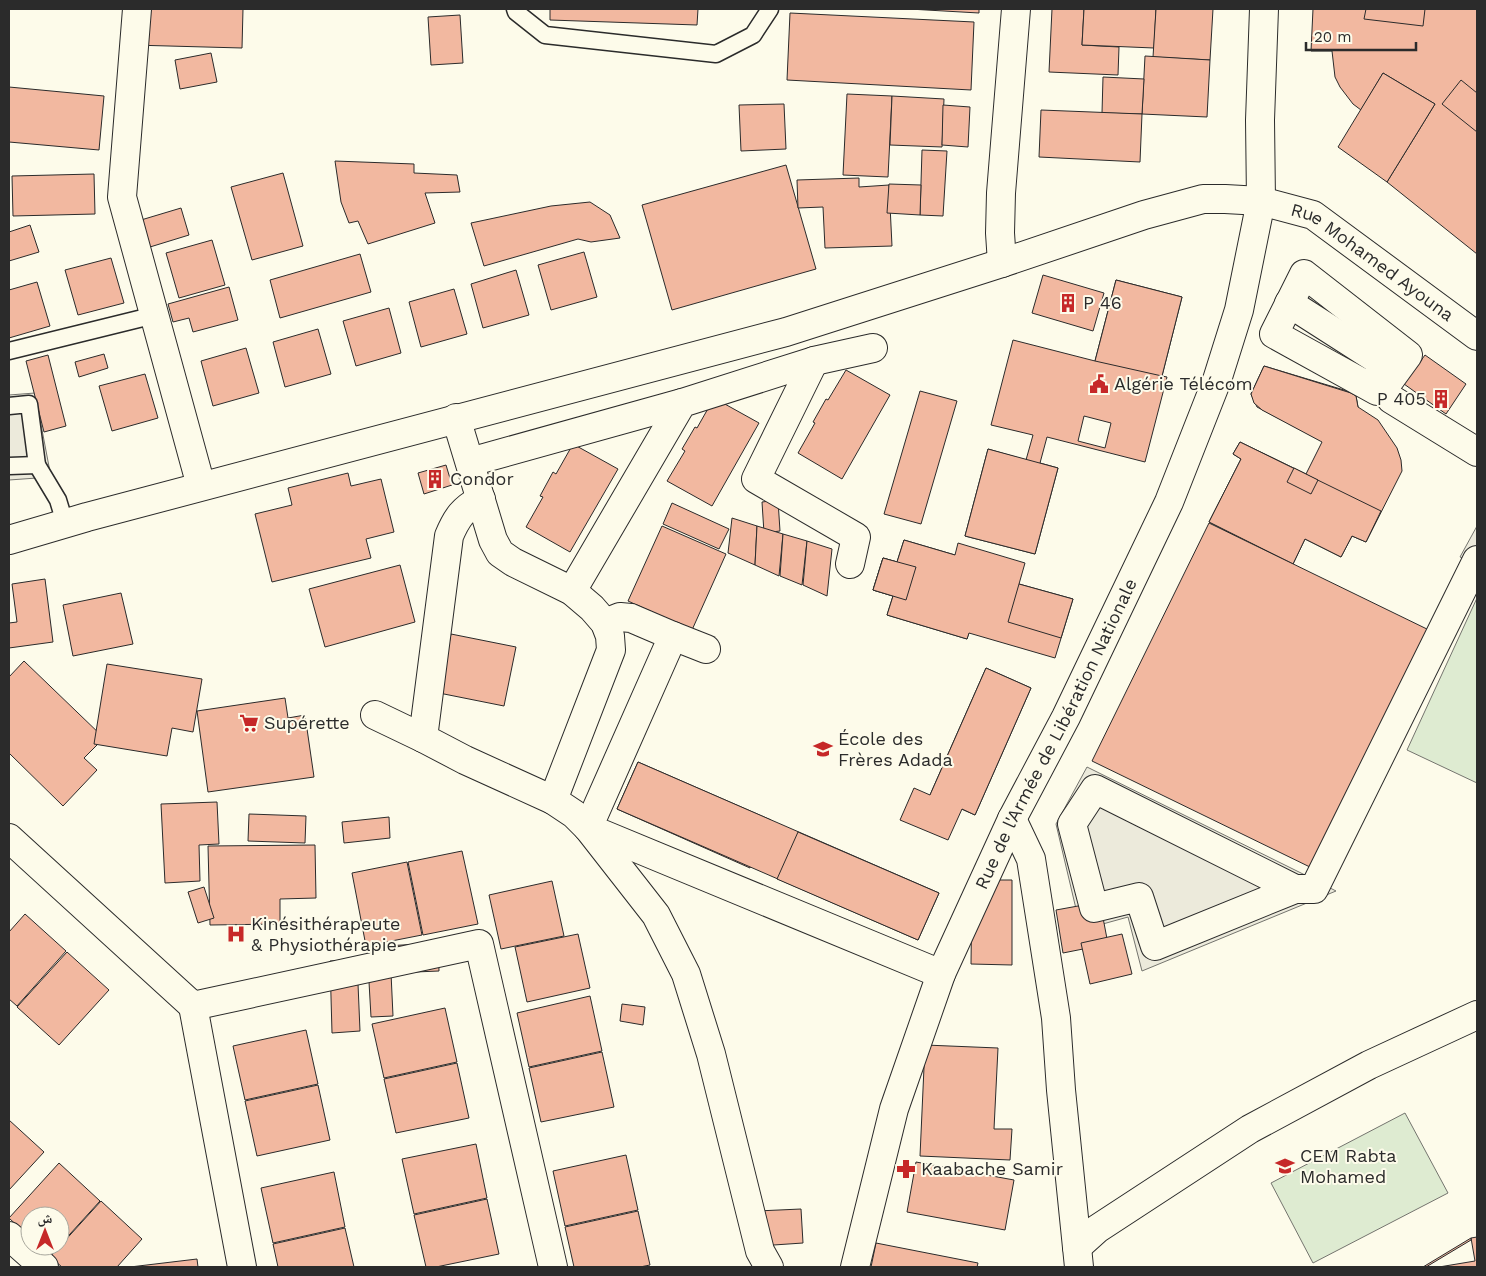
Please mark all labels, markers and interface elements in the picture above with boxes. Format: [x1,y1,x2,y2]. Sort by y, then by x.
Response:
scale bar [1306,20,1416,52]
text: 20 m [1314,28,1352,46]
street label: Rue Mohamed Ayouna [1289,199,1458,325]
building icon: P 46 [1057,292,1079,314]
place label: P 46 [1083,292,1122,313]
public building icon: Algérie Télécom [1088,373,1110,395]
place label: Algérie Télécom [1114,373,1253,394]
place label: P 405 [1377,388,1426,409]
building icon: P 405 [1430,388,1452,410]
building icon: Condor [424,468,446,490]
place label: Condor [450,468,514,489]
street label: Rue de l'Armée de Libération Nationale [970,575,1141,892]
supermarket icon: Supérette [238,712,260,734]
place label: Supérette [264,712,350,733]
place label: École des Frères Adada [838,728,953,770]
school or university icon: École des Frères Adada [812,738,834,760]
place label: Kinésithérapeute & Physiothérapie [251,913,400,955]
hospital icon: Kinésithérapeute & Physiothérapie [225,923,247,945]
place label: CEM Rabta Mohamed [1300,1145,1396,1187]
school or university icon: CEM Rabta Mohamed [1274,1155,1296,1177]
pharmacy icon: Kaabache Samir [895,1158,917,1180]
place label: Kaabache Samir [921,1158,1063,1179]
north arrow [20,1206,70,1256]
text: ش [38,1210,53,1227]

